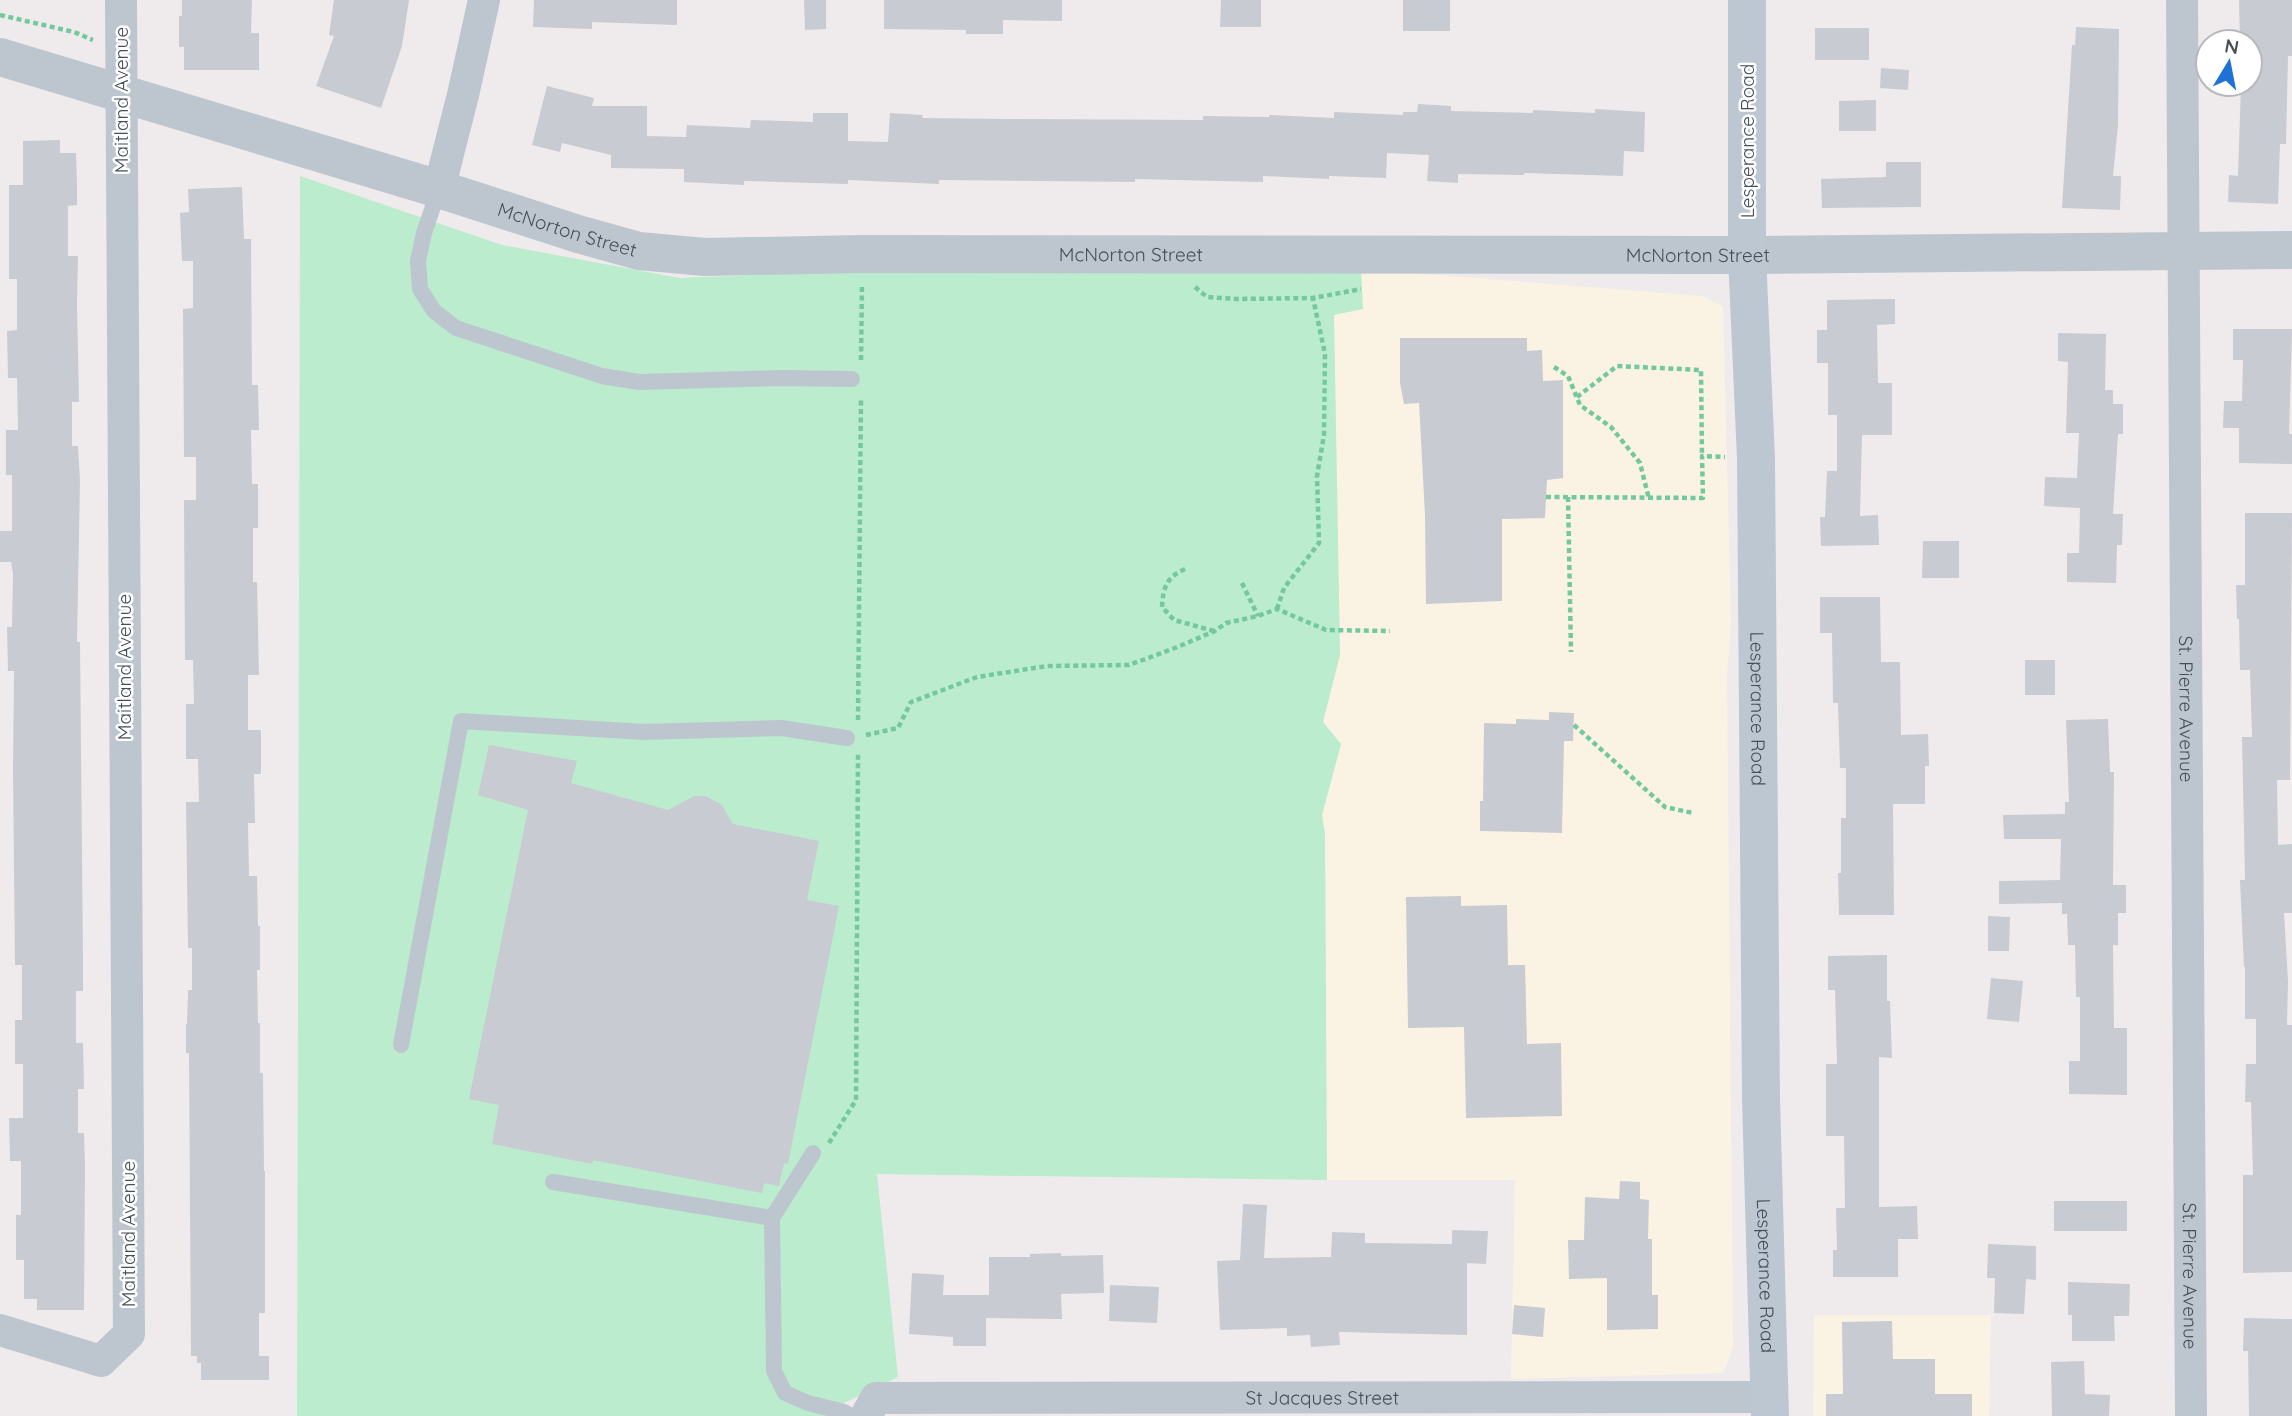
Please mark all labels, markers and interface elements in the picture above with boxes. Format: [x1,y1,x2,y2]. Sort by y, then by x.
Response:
street label: Maitland Avenue [109,27,133,173]
north arrow [2194,28,2264,98]
text: N [2223,33,2241,59]
street label: Lesperance Road [1735,64,1759,218]
street label: McNorton Street [495,197,640,262]
street label: McNorton Street [1059,242,1203,266]
street label: McNorton Street [1626,243,1770,267]
street label: Maitland Avenue [112,594,136,740]
street label: Lesperance Road [1745,631,1771,786]
street label: St. Pierre Avenue [2174,635,2199,783]
street label: Maitland Avenue [116,1161,140,1307]
street label: Lesperance Road [1752,1198,1780,1353]
street label: St. Pierre Avenue [2178,1202,2203,1350]
street label: St Jacques Street [1246,1385,1399,1410]

